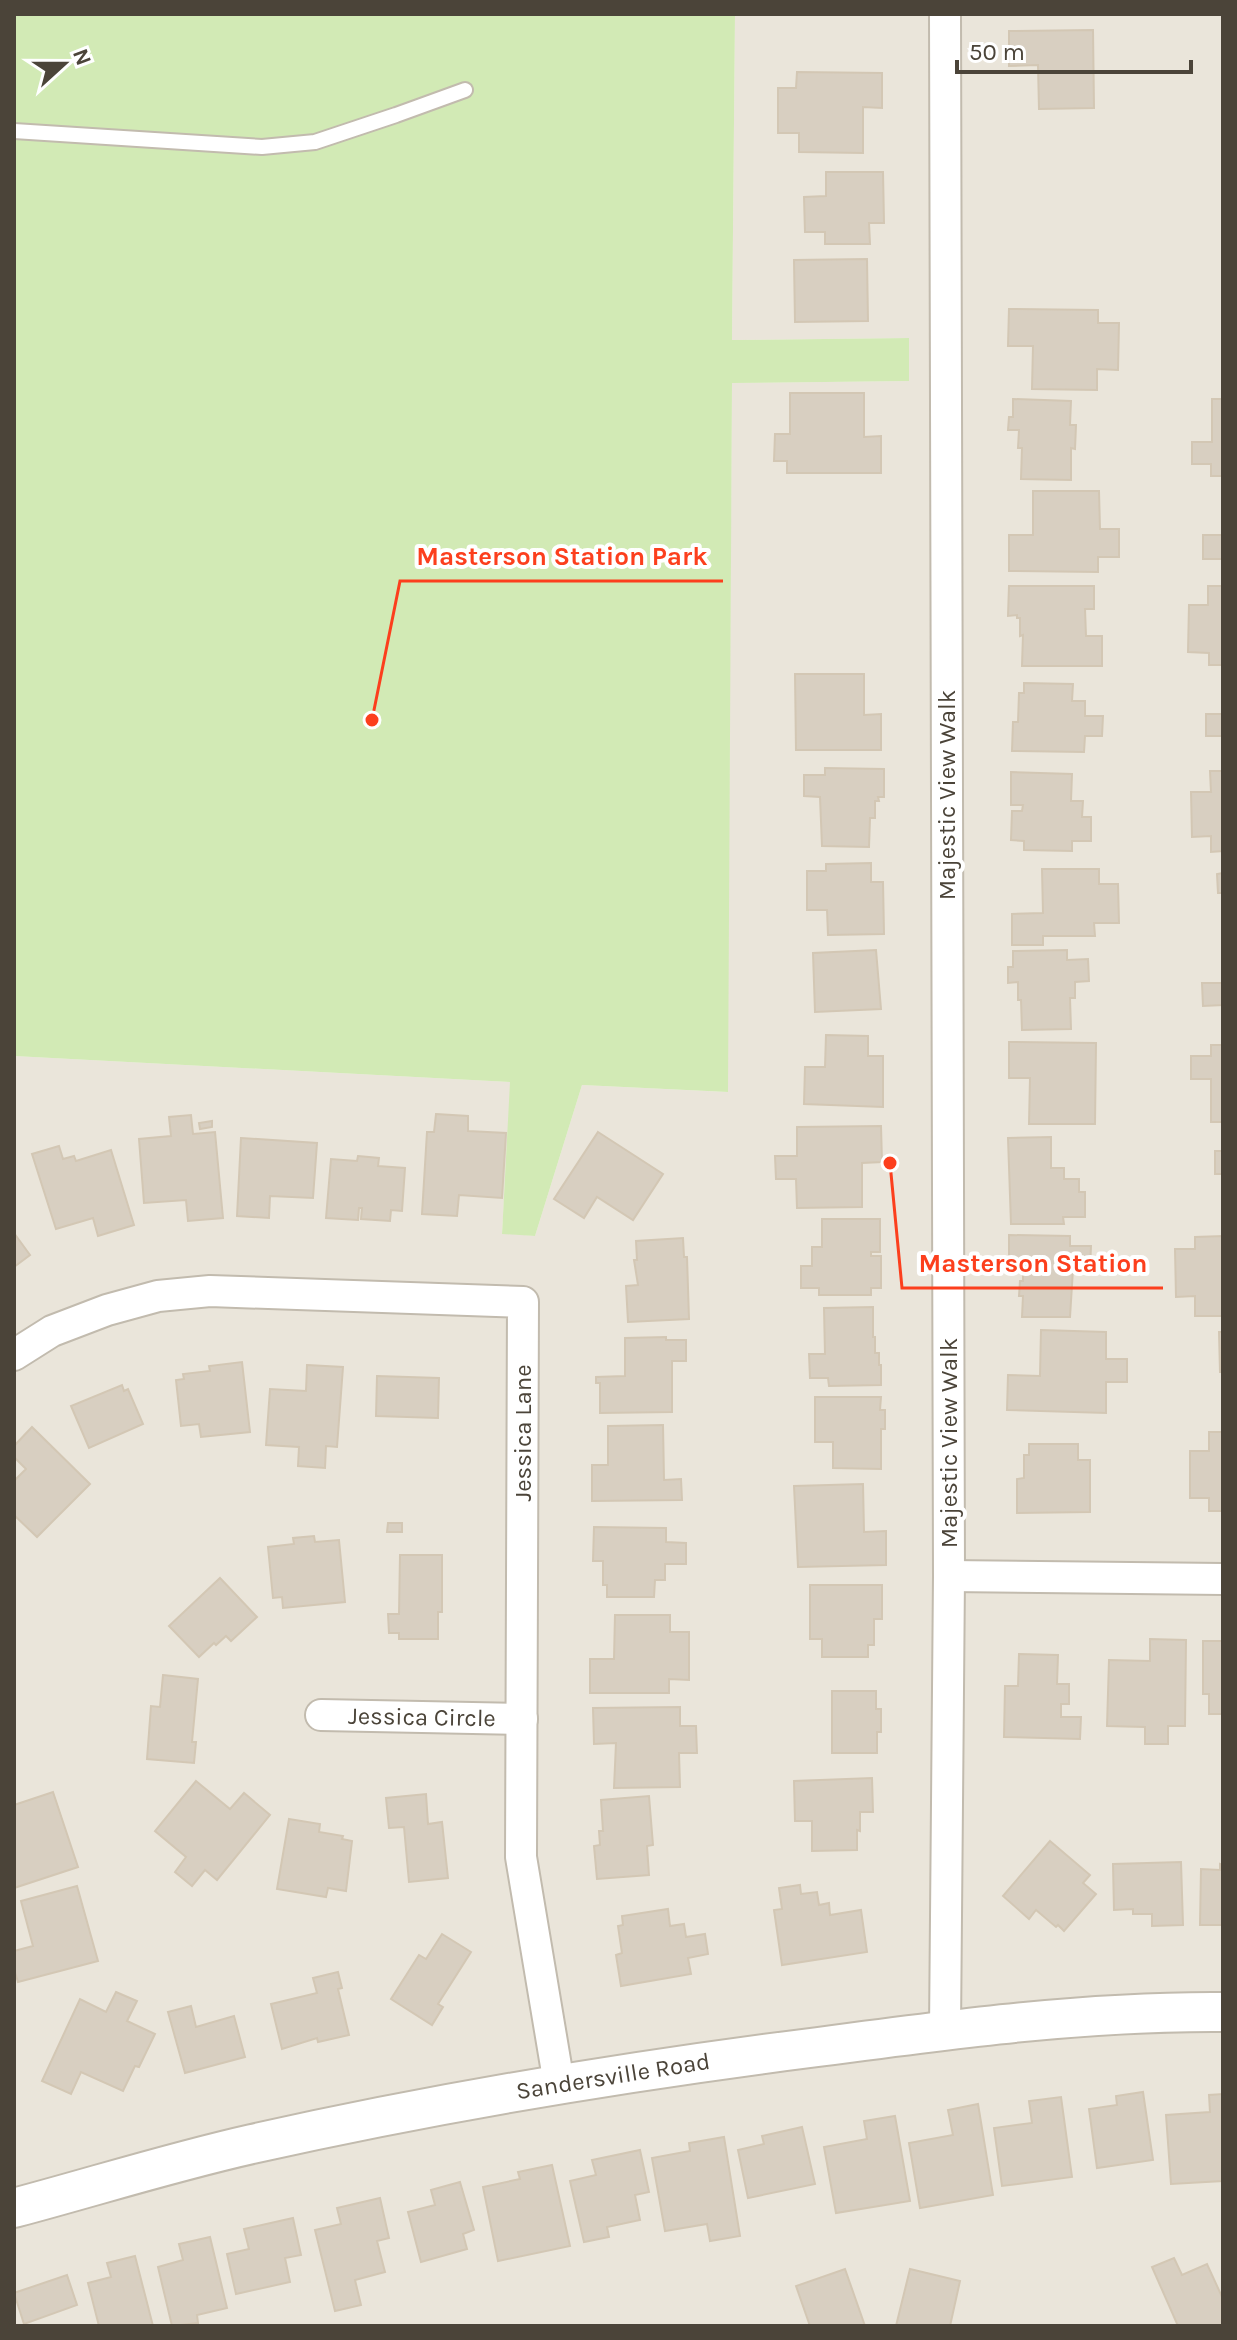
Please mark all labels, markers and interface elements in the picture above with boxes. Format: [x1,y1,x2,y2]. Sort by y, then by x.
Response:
north arrow [24,24,104,104]
scale bar [957,24,1191,74]
text: 50 m [969,38,1025,66]
text: N [67,45,97,69]
callout: Masterson Station Park [400,531,723,581]
text: Masterson Station Park [416,541,708,572]
street label: Majestic View Walk [933,690,961,900]
callout: Masterson Station [902,1238,1163,1288]
text: Masterson Station [919,1248,1147,1279]
street label: Majestic View Walk [935,1338,963,1548]
street label: Jessica Lane [509,1365,537,1501]
street label: Jessica Circle [348,1702,496,1732]
street label: Sandersville Road [514,2047,712,2105]

